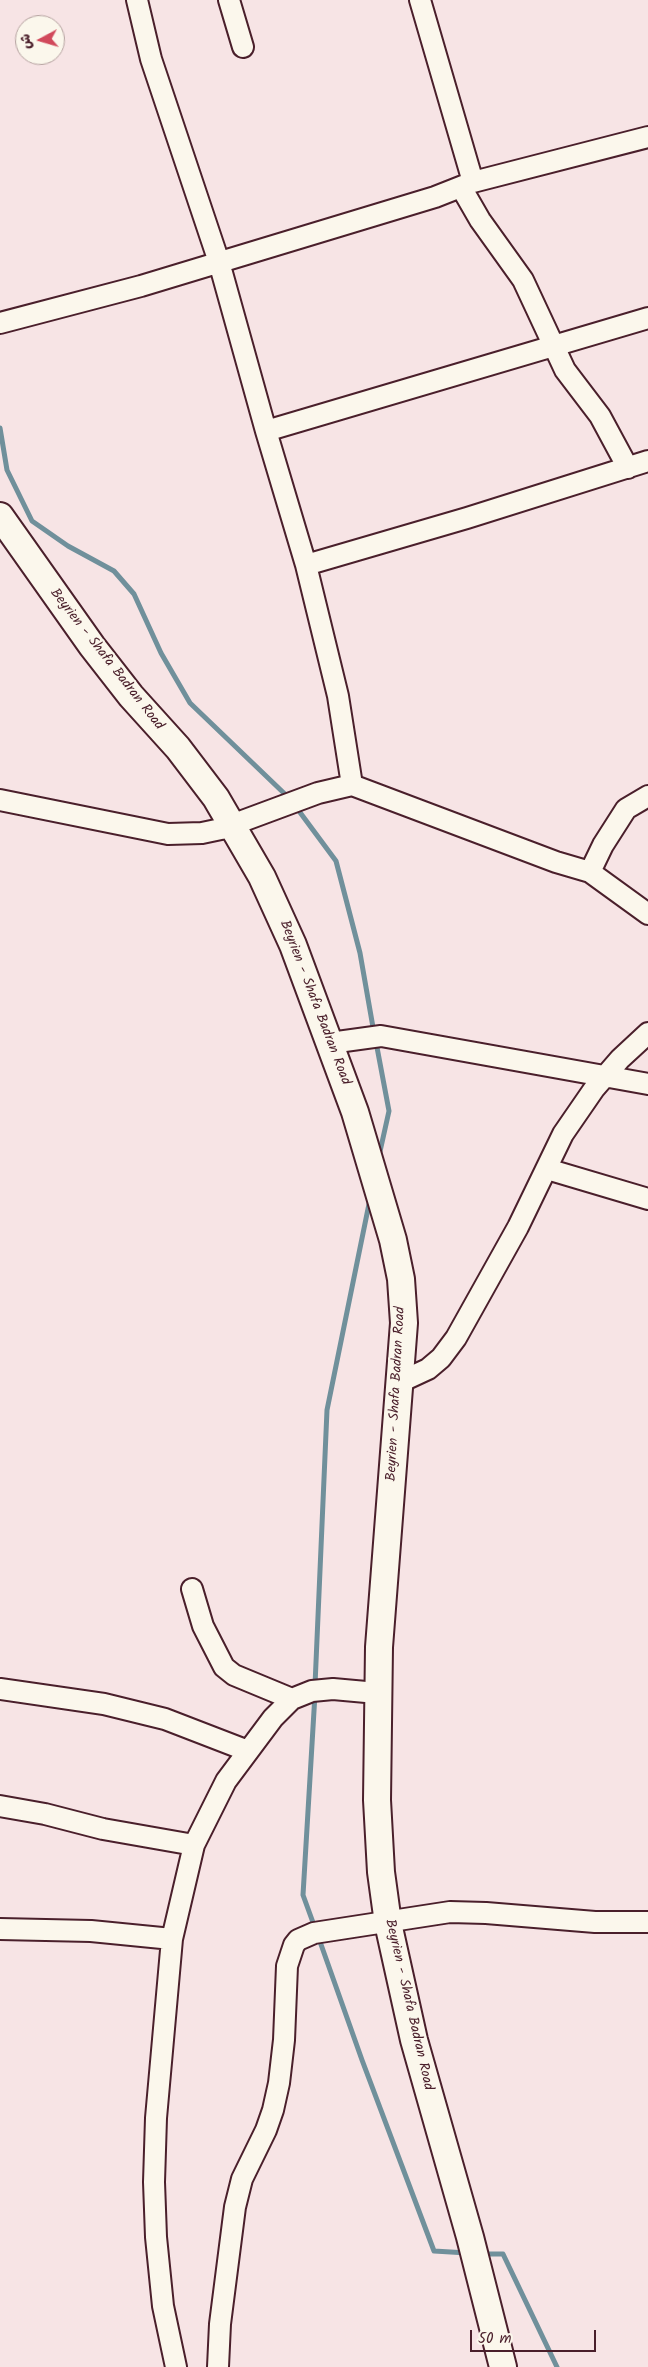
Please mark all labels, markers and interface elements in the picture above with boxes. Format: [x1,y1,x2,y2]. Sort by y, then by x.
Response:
north arrow [15,15,65,65]
text: ش [14,33,38,50]
street label: Beyrien - Shafa Badran Road [46,586,166,734]
street label: Beyrien - Shafa Badran Road [275,918,353,1088]
street label: Beyrien - Shafa Badran Road [384,1306,410,1482]
street label: Beyrien - Shafa Badran Road [380,1918,436,2092]
scale bar [473,2320,599,2352]
text: 50 m [478,2327,512,2351]

